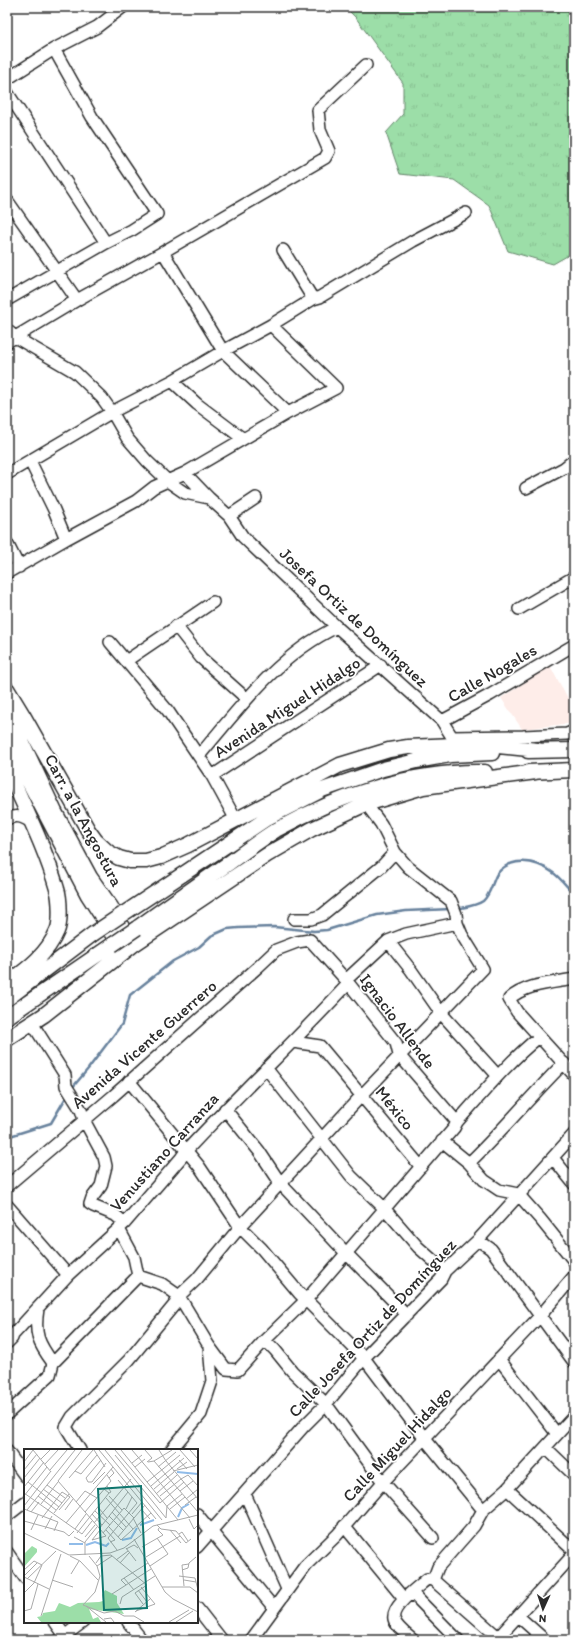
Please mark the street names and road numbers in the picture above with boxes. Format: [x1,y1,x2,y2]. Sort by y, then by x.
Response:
street label: Josefa Ortiz de Domínguez [276,543,432,691]
street label: Calle Nogales [444,639,540,707]
street label: Avenida Miguel Hidalgo [210,652,364,762]
street label: Carr. a la Angostura [41,750,127,890]
street label: Ignacio Allende [356,970,440,1072]
street label: Avenida Vicente Guerrero [67,975,221,1113]
street label: México [371,1082,419,1134]
street label: Venustiano Carranza [105,1088,223,1216]
street label: Calle Josefa Ortiz de Domínguez [284,1235,460,1421]
street label: Calle Miguel Hidalgo [338,1382,456,1506]

